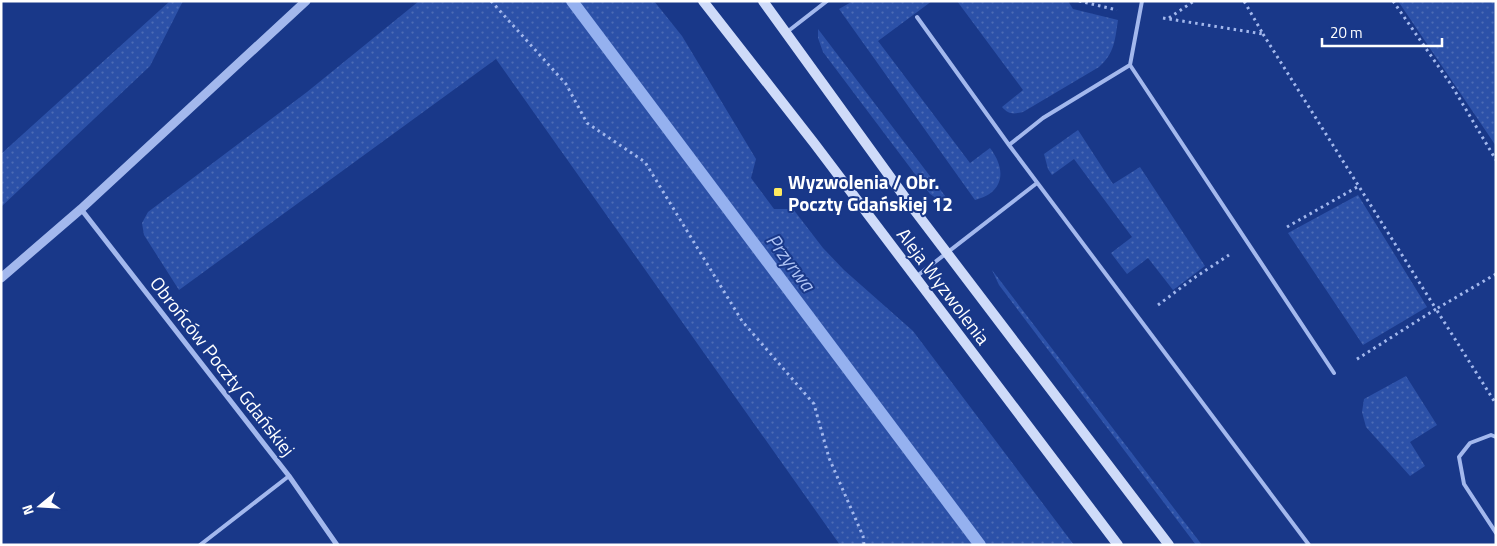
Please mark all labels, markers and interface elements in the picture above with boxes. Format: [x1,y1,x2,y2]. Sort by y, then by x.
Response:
scale bar [1322,15,1442,47]
text: 20 m [1330,21,1363,44]
place label: Wyzwolenia / Obr. Poczty Gdańskiej 12 [788,167,953,218]
marker: Wyzwolenia / Obr. Poczty Gdańskiej 12 [772,186,784,198]
street label: Aleja Wyzwolenia [890,221,998,351]
water label: Przyrwa [759,227,824,298]
street label: Obrońców Poczty Gdańskiej [143,270,303,462]
north arrow [15,481,65,531]
text: N [16,502,39,518]

